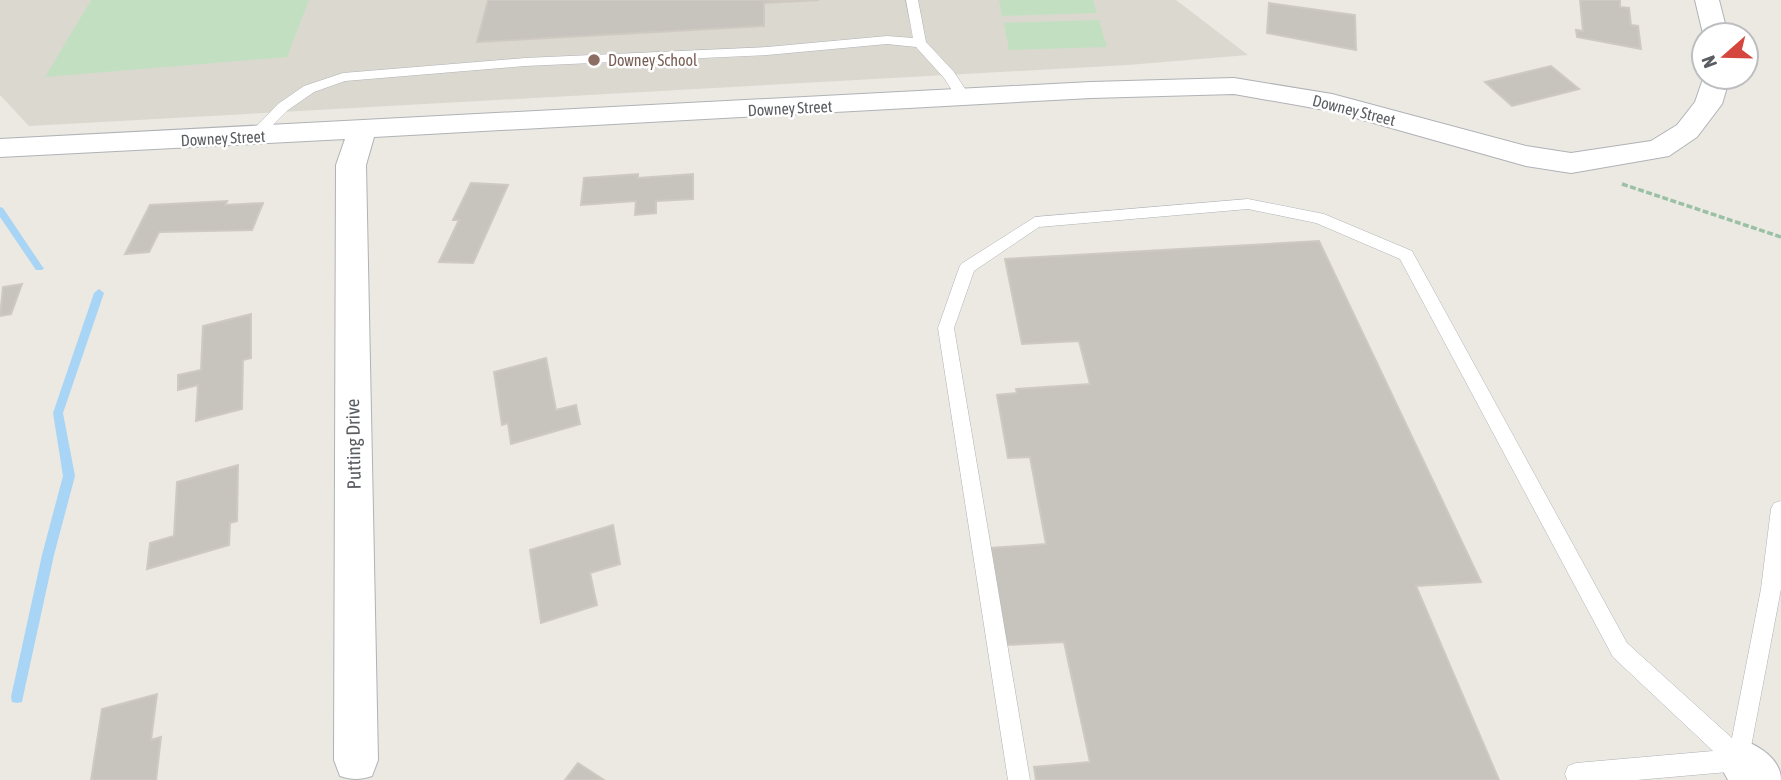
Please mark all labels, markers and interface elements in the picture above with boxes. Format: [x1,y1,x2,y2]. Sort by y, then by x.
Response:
north arrow [1690,21,1760,91]
place label: Downey School [608,51,698,70]
marker: Downey School [586,52,602,68]
text: N [1697,53,1721,71]
street label: Downey Street [1311,91,1398,130]
street label: Downey Street [747,97,833,120]
street label: Downey Street [180,127,266,150]
street label: Putting Drive [341,398,365,490]

